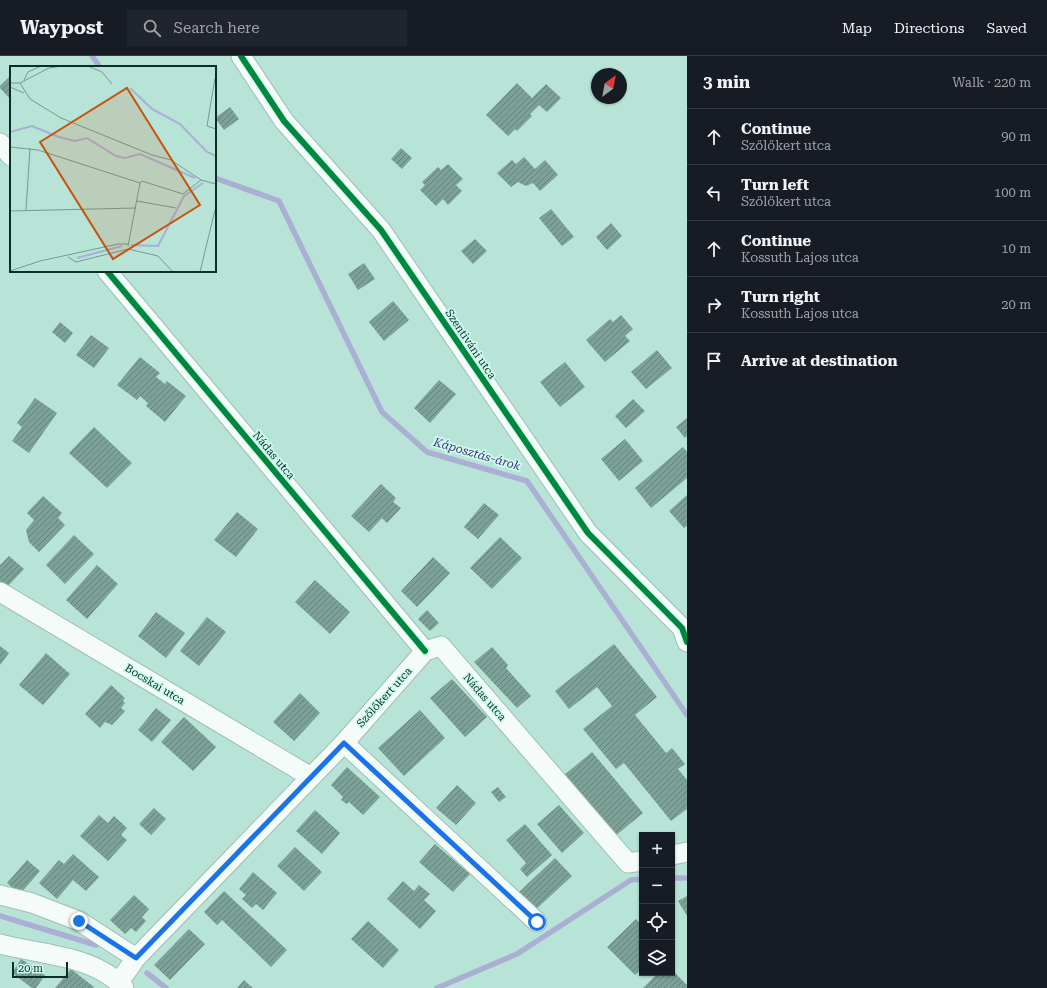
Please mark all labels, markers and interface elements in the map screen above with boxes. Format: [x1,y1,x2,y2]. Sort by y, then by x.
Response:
search box [127,10,407,46]
text: Waypost [20,16,103,39]
icon: search [141,17,163,39]
text: Search here [173,19,259,37]
text: Map [842,20,872,36]
text: Directions [894,20,964,36]
text: Saved [986,20,1027,36]
inset map [10,66,216,272]
north arrow [591,68,627,104]
text: 3 min [703,72,750,92]
text: Walk · 220 m [952,75,1031,90]
text: Continue [741,120,811,138]
icon: ahead [703,126,725,148]
text: 90 m [1001,129,1031,144]
text: Szőlőkert utca [741,138,831,153]
text: Turn left [741,176,809,194]
icon: left [703,182,725,204]
text: 100 m [994,185,1031,200]
text: Szőlőkert utca [741,194,831,209]
text: Continue [741,232,811,250]
icon: ahead [703,238,725,260]
text: 10 m [1001,241,1031,256]
text: Kossuth Lajos utca [741,250,859,265]
text: Turn right [741,288,820,306]
icon: right [703,294,725,316]
text: 20 m [1001,297,1031,312]
text: Kossuth Lajos utca [741,306,859,321]
street label: Szentiváni utca [442,307,499,382]
icon: arrive [703,350,725,372]
text: Arrive at destination [741,352,897,370]
street label: Nádas utca [250,429,297,482]
water label: Káposztás-árok [431,435,523,473]
street label: Bocskai utca [122,661,187,707]
street label: Szőlőkert utca [354,665,415,730]
street label: Nádas utca [461,671,509,724]
map controls [639,832,675,976]
button: + [639,832,675,868]
button: − [639,868,675,904]
button: locate [639,904,675,940]
route end [70,912,88,930]
route start [528,913,546,931]
button: layers [639,940,675,976]
scale bar [12,960,68,979]
text: 20 m [18,962,43,975]

